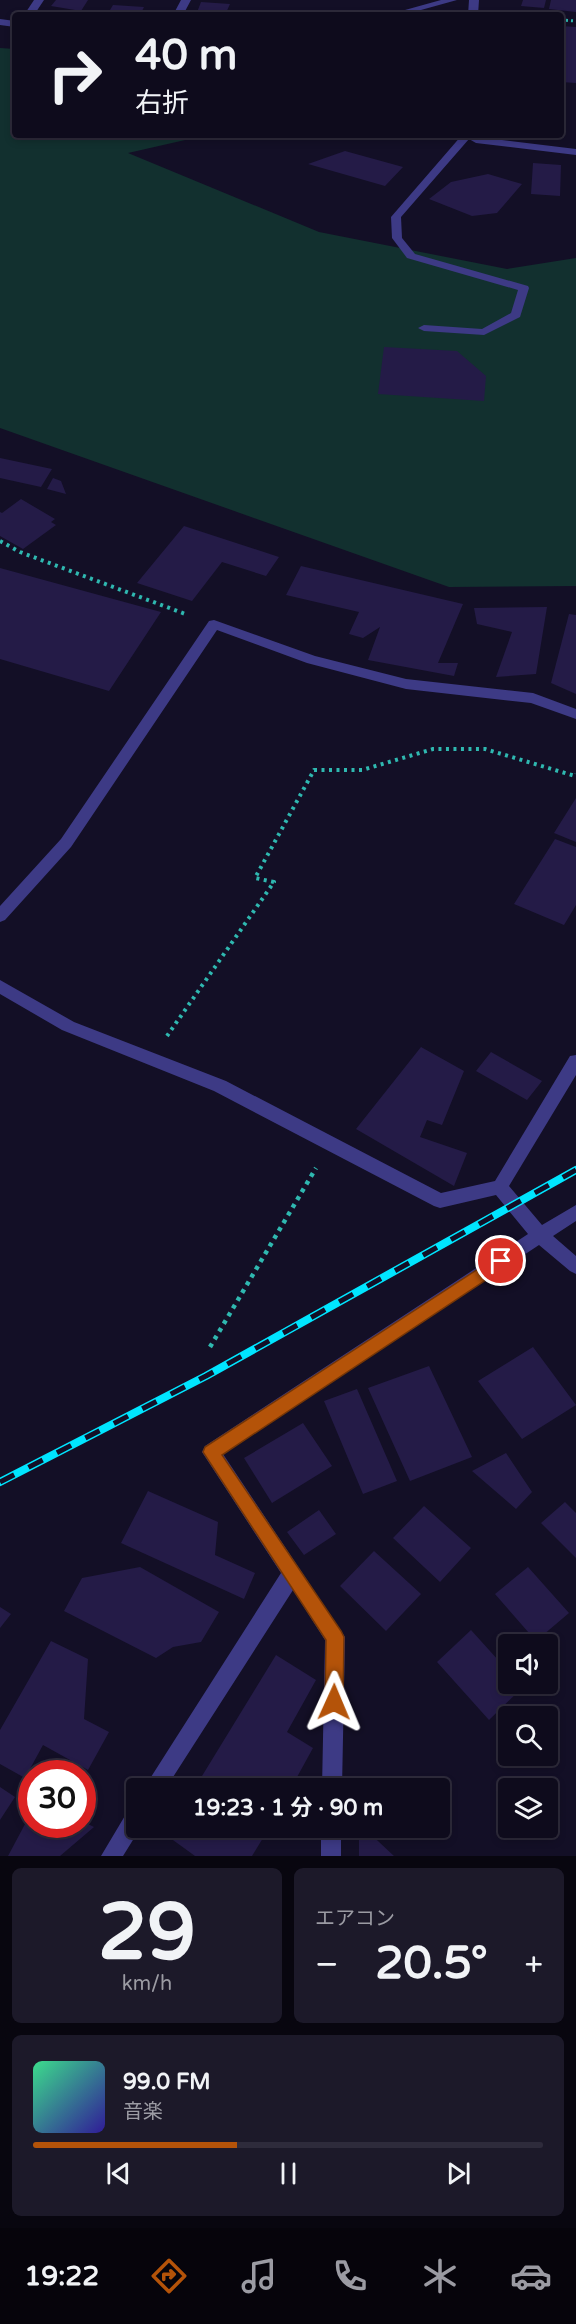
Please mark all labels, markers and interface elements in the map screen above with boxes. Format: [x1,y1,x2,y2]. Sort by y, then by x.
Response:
text: 40 m [135,30,237,81]
icon: right [36,36,114,114]
text: 右折 [135,87,189,120]
pin [475,1235,526,1286]
icon: arrive [484,1244,517,1277]
map controls [498,1634,558,1838]
button: sound [498,1634,558,1694]
position arrow [302,1670,366,1734]
button: search [498,1706,558,1766]
speed limit sign: 30 [18,1760,96,1838]
button: layers [498,1778,558,1838]
text: 19:23 · 1 分 · 90 m [193,1795,383,1821]
text: 29 [98,1886,196,1980]
text: エアコン [315,1907,395,1931]
text: 20.5° [375,1937,488,1991]
text: − [315,1945,339,1984]
text: + [524,1945,543,1984]
text: km/h [122,1972,172,1996]
text: 99.0 FM [123,2069,211,2095]
text: 音楽 [123,2100,163,2124]
icon: previous [102,2157,135,2190]
icon: pause [272,2157,305,2190]
icon: next [442,2157,475,2190]
icon: directions [148,2255,190,2297]
icon: music [238,2255,280,2297]
icon: phone [329,2255,371,2297]
icon: climate [419,2255,461,2297]
icon: car [510,2255,552,2297]
text: 19:22 [24,2260,99,2293]

